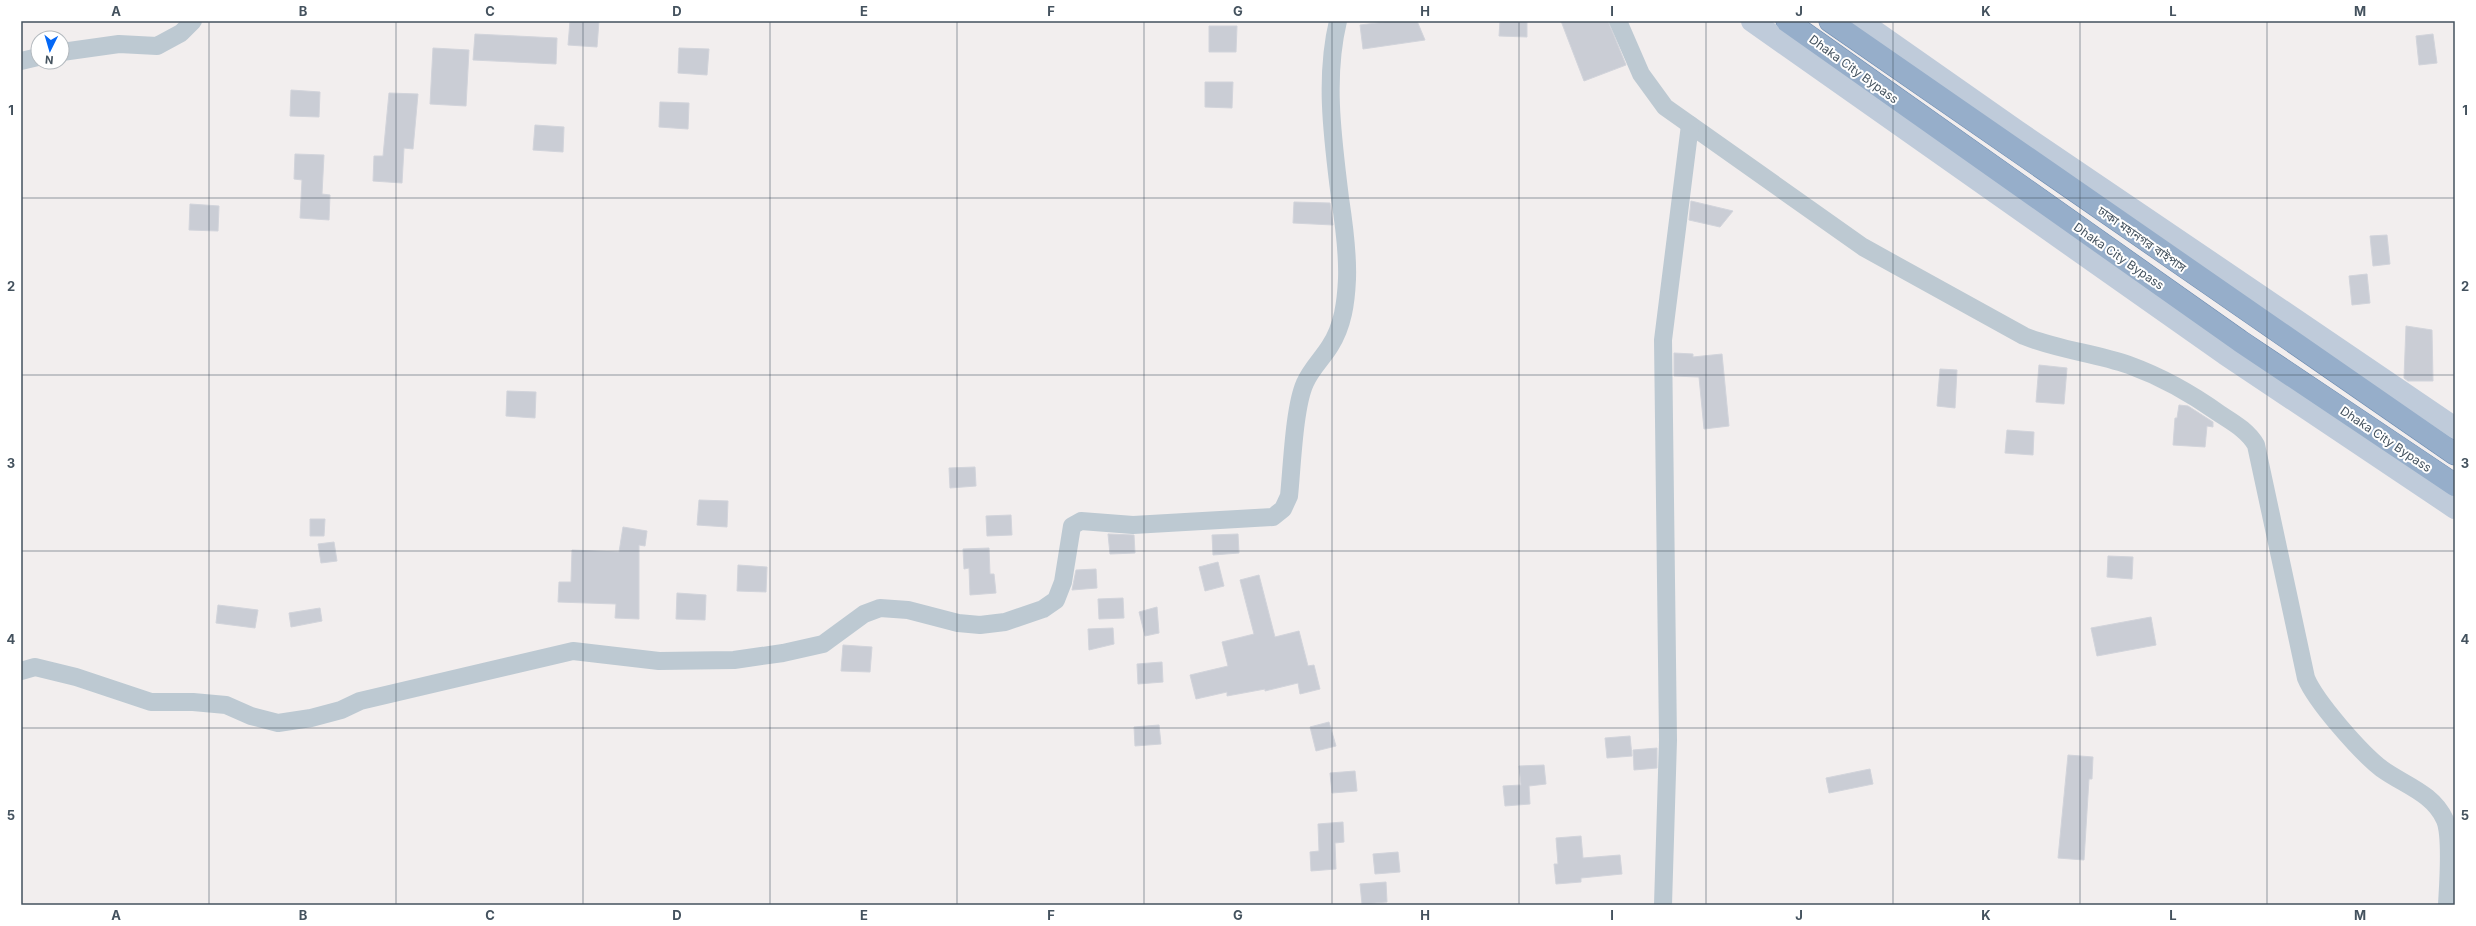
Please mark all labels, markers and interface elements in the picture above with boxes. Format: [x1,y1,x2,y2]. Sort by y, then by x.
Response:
text: A [111,3,121,19]
text: B [299,3,308,19]
text: C [485,3,495,19]
text: D [672,3,682,19]
text: E [860,3,868,19]
text: F [1047,3,1055,19]
text: G [1233,3,1243,19]
text: H [1420,3,1430,19]
text: I [1610,3,1614,19]
text: J [1795,3,1803,19]
text: K [1981,3,1991,19]
text: L [2169,3,2177,19]
text: M [2354,3,2366,19]
north arrow [30,30,70,70]
street label: Dhaka City Bypass [1806,32,1902,106]
text: N [44,53,54,67]
text: 1 [8,102,14,118]
text: 1 [2462,102,2468,118]
street label: ঢাকা মহানগর বাইপাস [2094,202,2190,275]
street label: Dhaka City Bypass [2071,219,2167,293]
text: 2 [7,278,15,294]
text: 2 [2461,278,2469,294]
street label: Dhaka City Bypass [2338,403,2434,475]
text: 3 [7,455,15,471]
text: 3 [2461,455,2469,471]
text: 4 [7,631,16,647]
text: 4 [2461,631,2470,647]
text: 5 [7,807,15,823]
text: 5 [2461,807,2469,823]
text: A [111,907,121,923]
text: B [299,907,308,923]
text: C [485,907,495,923]
text: D [672,907,682,923]
text: E [860,907,868,923]
text: F [1047,907,1055,923]
text: G [1233,907,1243,923]
text: H [1420,907,1430,923]
text: I [1610,907,1614,923]
text: J [1795,907,1803,923]
text: K [1981,907,1991,923]
text: L [2169,907,2177,923]
text: M [2354,907,2366,923]

